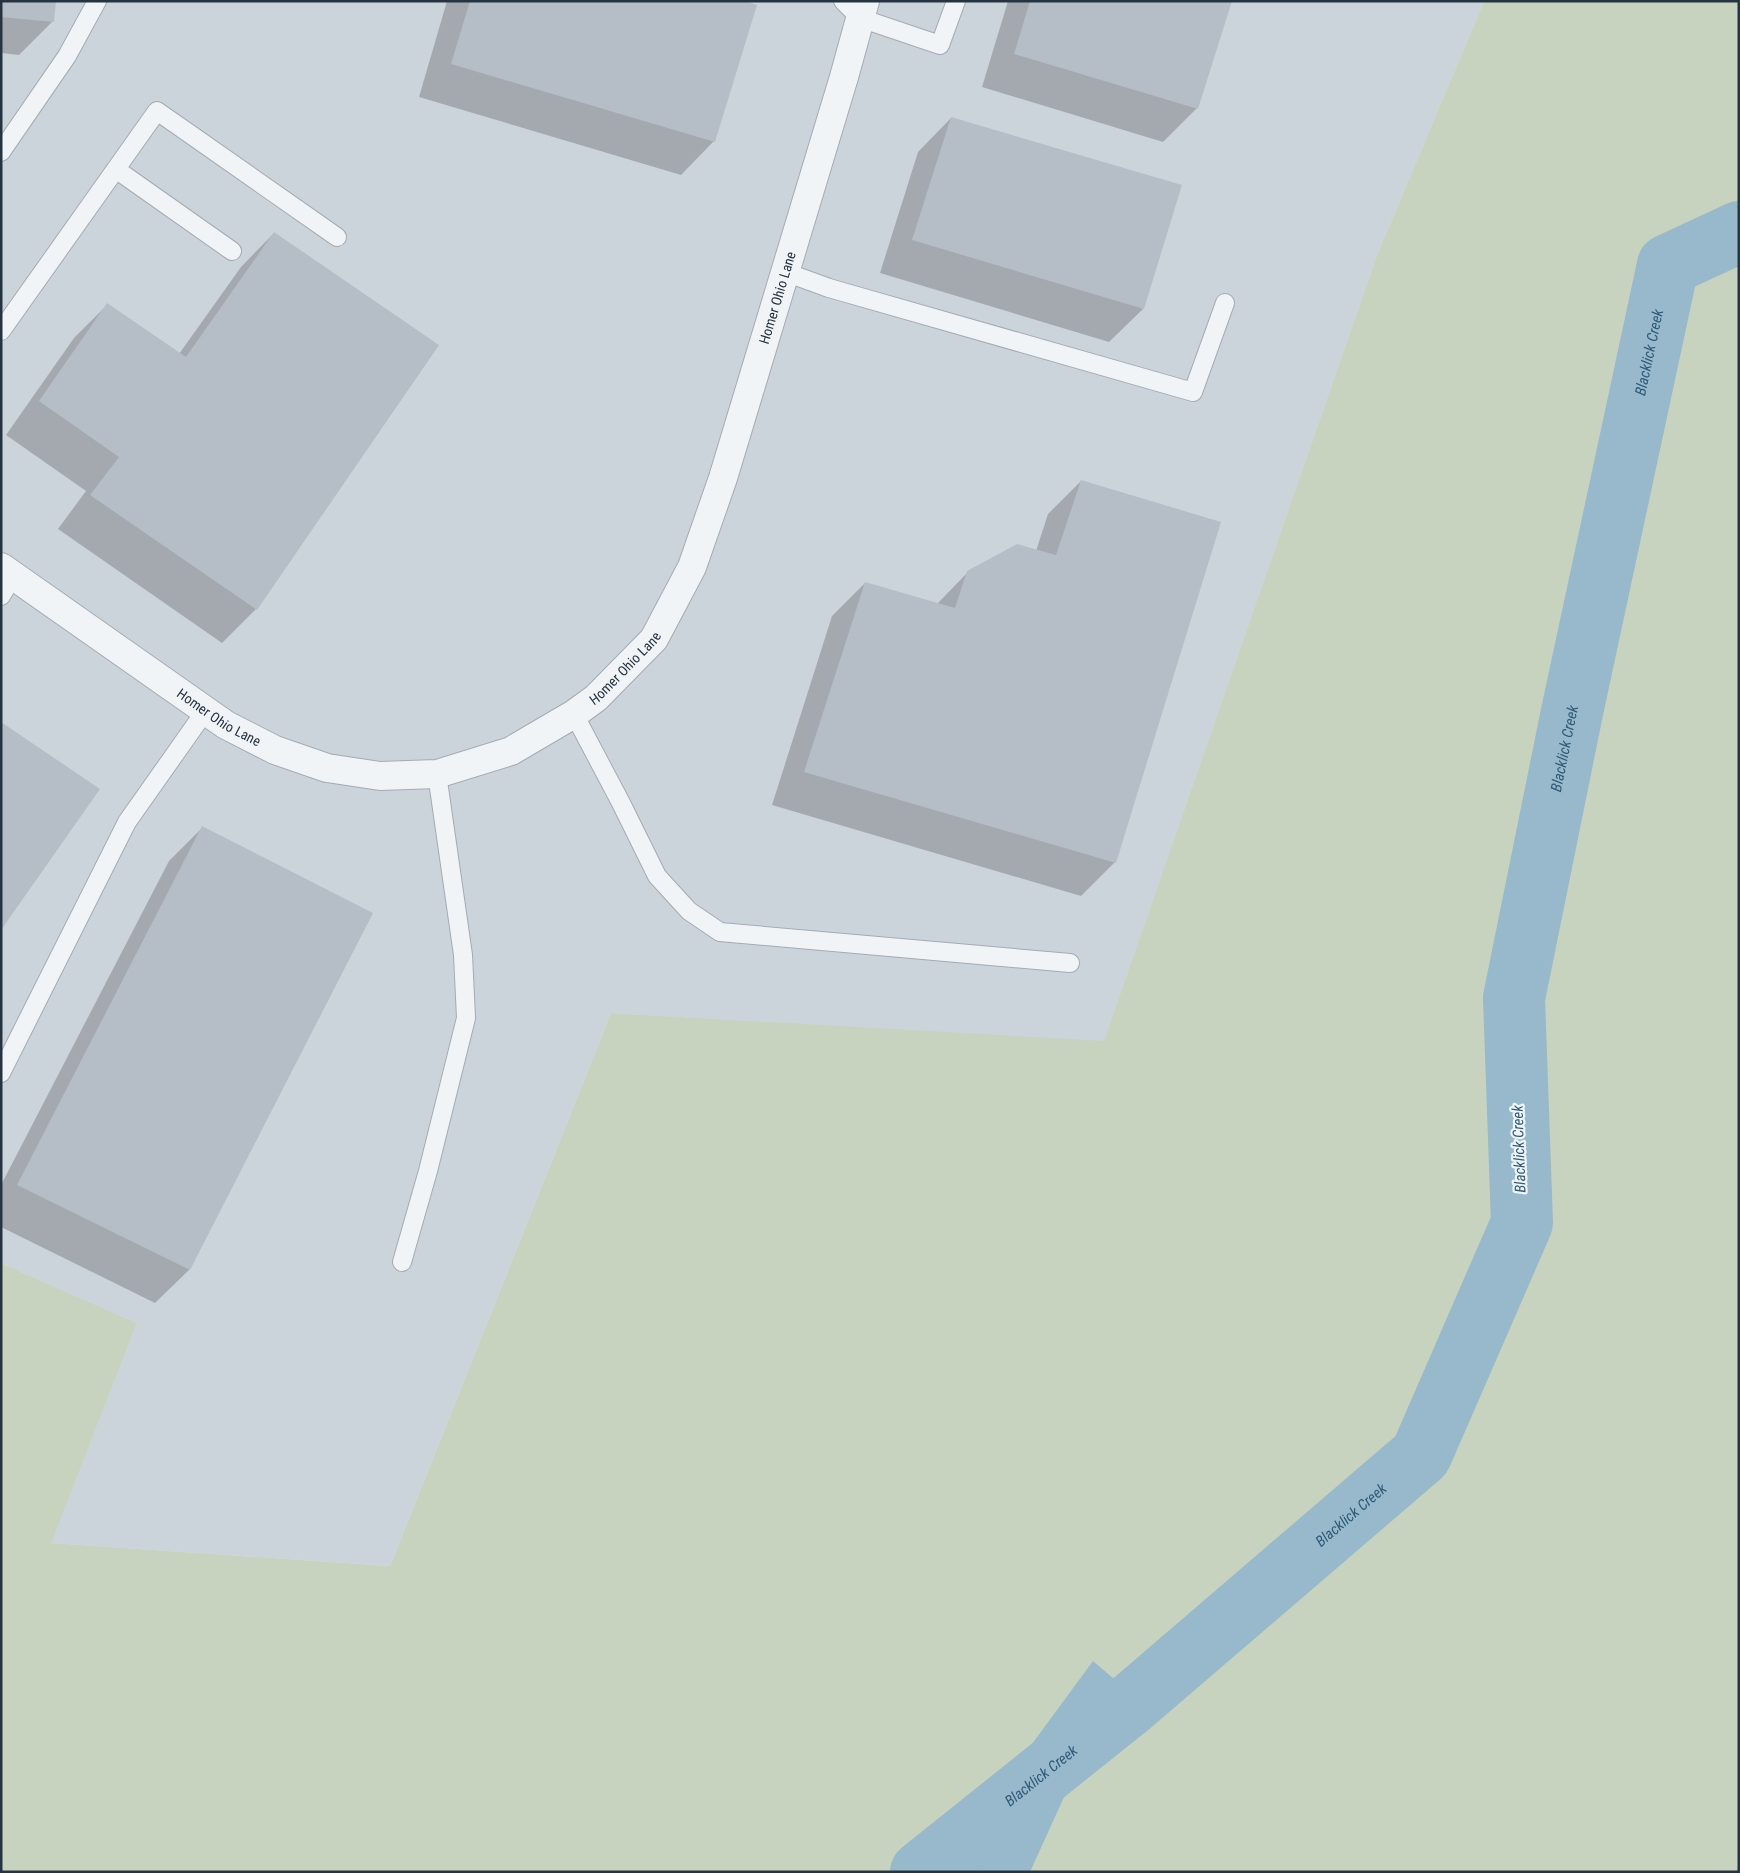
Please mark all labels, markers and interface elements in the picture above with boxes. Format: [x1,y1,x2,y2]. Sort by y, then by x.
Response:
street label: Homer Ohio Lane [756,249,799,346]
water label: Blacklick Creek [1631,307,1667,397]
street label: Homer Ohio Lane [586,629,664,708]
street label: Homer Ohio Lane [174,685,264,750]
water label: Blacklick Creek [1547,703,1582,793]
water label: Blacklick Creek [1508,1104,1530,1193]
water label: Blacklick Creek [1312,1479,1391,1550]
water label: Blacklick Creek [1001,1741,1081,1810]

